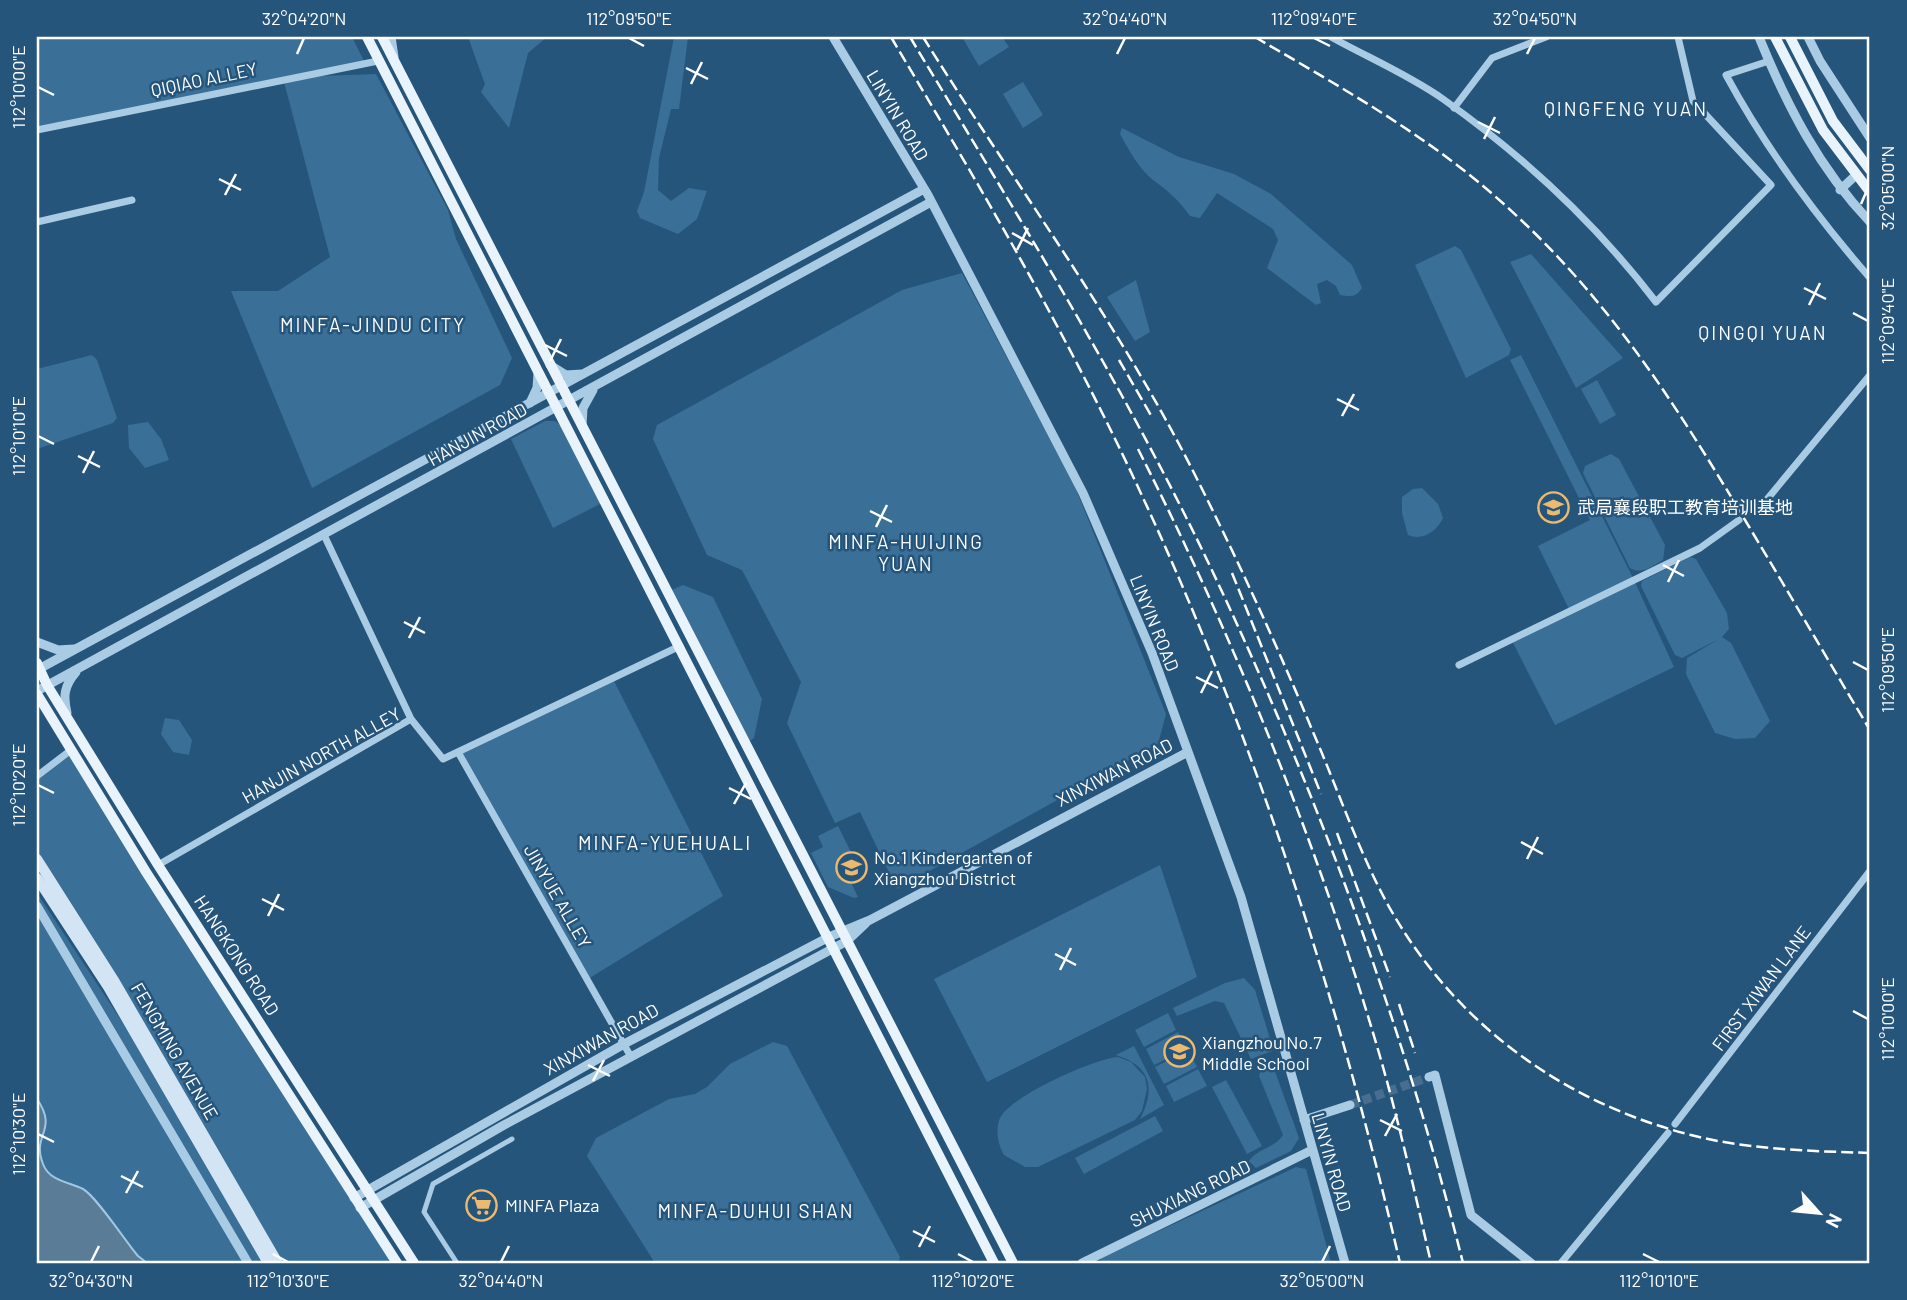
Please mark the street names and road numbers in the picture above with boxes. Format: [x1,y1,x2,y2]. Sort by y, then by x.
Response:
street label: QIQIAO ALLEY [149,57,259,101]
street label: LINYIN ROAD [862,66,934,164]
street label: HANJIN ROAD [424,398,530,470]
street label: LINYIN ROAD [1126,572,1184,674]
street label: HANJIN NORTH ALLEY [238,702,404,808]
street label: XINXIWAN ROAD [1052,733,1176,811]
street label: JINYUE ALLEY [519,840,597,952]
street label: HANGKONG ROAD [190,891,284,1019]
street label: FIRST XIWAN LANE [1707,921,1815,1055]
street label: FENGMING AVENUE [127,979,223,1123]
street label: XINXIWAN ROAD [540,998,662,1080]
street label: LINYIN ROAD [1307,1110,1357,1214]
street label: SHUXIANG ROAD [1126,1154,1254,1232]

